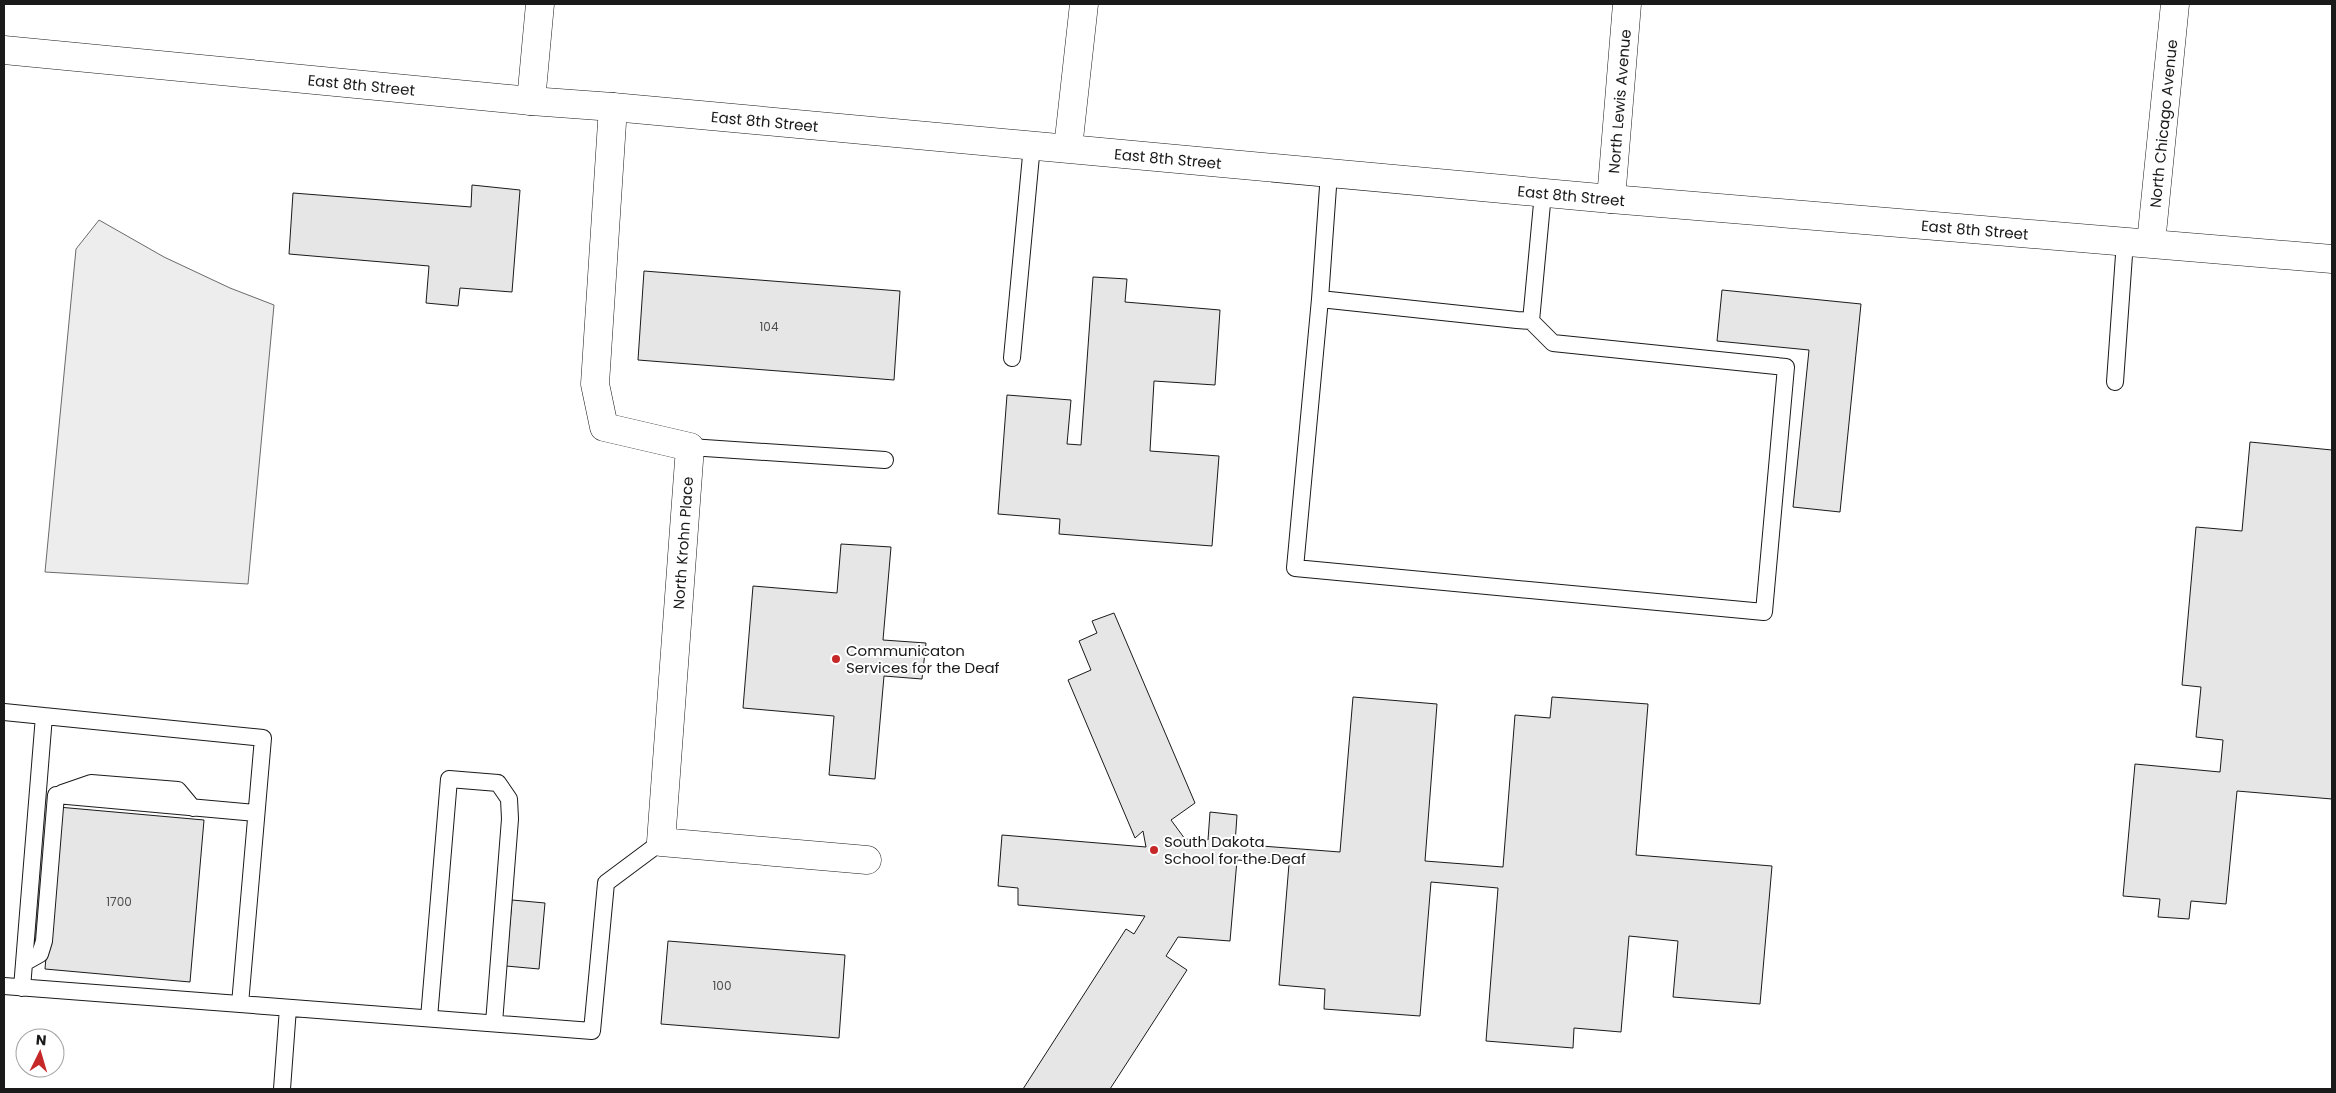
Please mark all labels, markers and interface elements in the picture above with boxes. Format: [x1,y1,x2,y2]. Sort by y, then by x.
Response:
street label: North Lewis Avenue [1603,28,1635,174]
street label: North Chicago Avenue [2144,38,2182,209]
street label: East 8th Street [307,69,416,100]
street label: East 8th Street [710,106,819,136]
street label: East 8th Street [1113,143,1223,174]
street label: East 8th Street [1517,180,1626,211]
street label: East 8th Street [1920,214,2029,244]
house number: 104 [760,318,779,335]
street label: North Krohn Place [668,476,698,610]
place label: Communicaton Services for the Deaf [846,640,1000,678]
marker: Communicaton Services for the Deaf [830,653,842,665]
place label: South Dakota School for the Deaf [1164,831,1306,869]
marker: South Dakota School for the Deaf [1148,844,1160,856]
house number: 1700 [106,893,132,910]
house number: 100 [713,977,731,994]
north arrow [15,1028,65,1078]
text: N [35,1030,47,1050]

